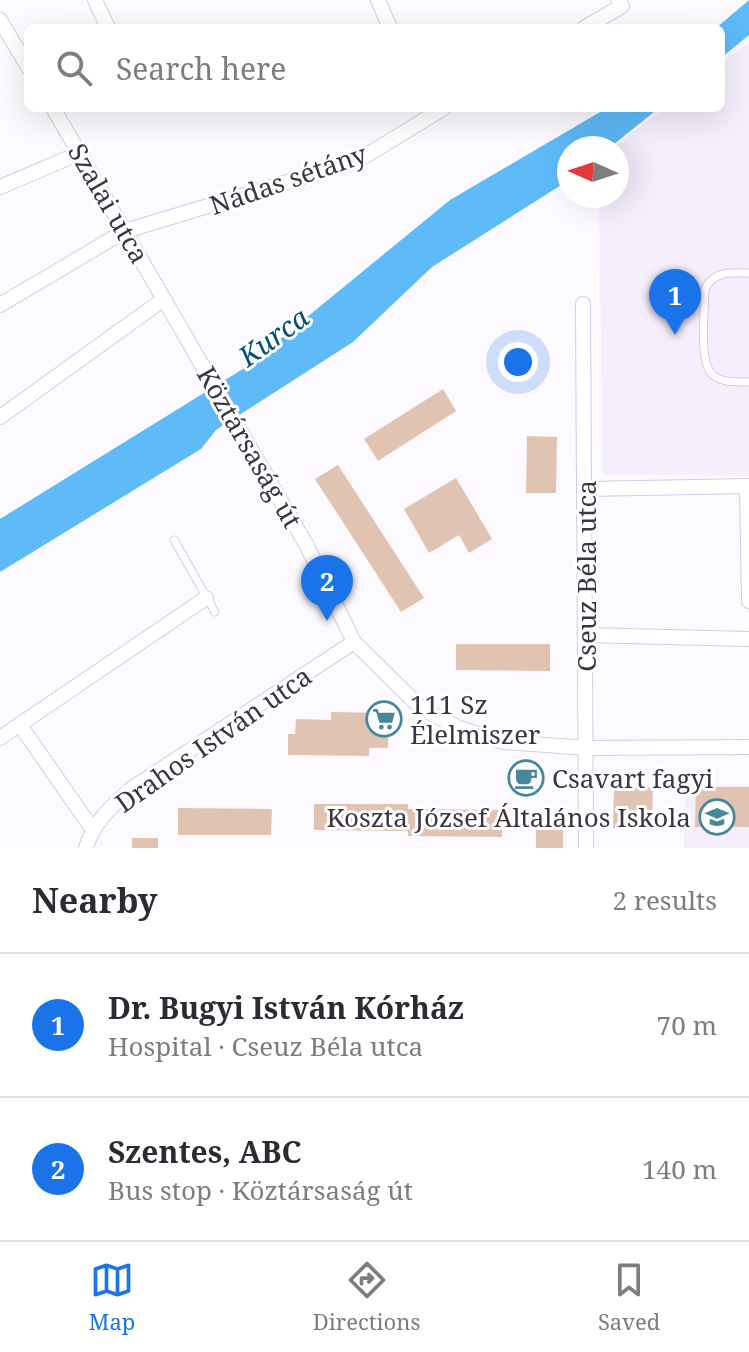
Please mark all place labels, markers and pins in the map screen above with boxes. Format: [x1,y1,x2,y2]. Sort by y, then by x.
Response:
pin: 1 [649,269,701,335]
pin: 2 [301,555,353,621]
place label: 111 Sz Élelmiszer [410,686,540,752]
supermarket icon: 111 Sz Élelmiszer [365,700,403,738]
cafe icon: Csavart fagyi [507,759,545,797]
place label: Csavart fagyi [552,760,713,796]
school or university icon: Koszta József Általános Iskola [698,798,736,836]
place label: Koszta József Általános Iskola [326,799,691,835]

